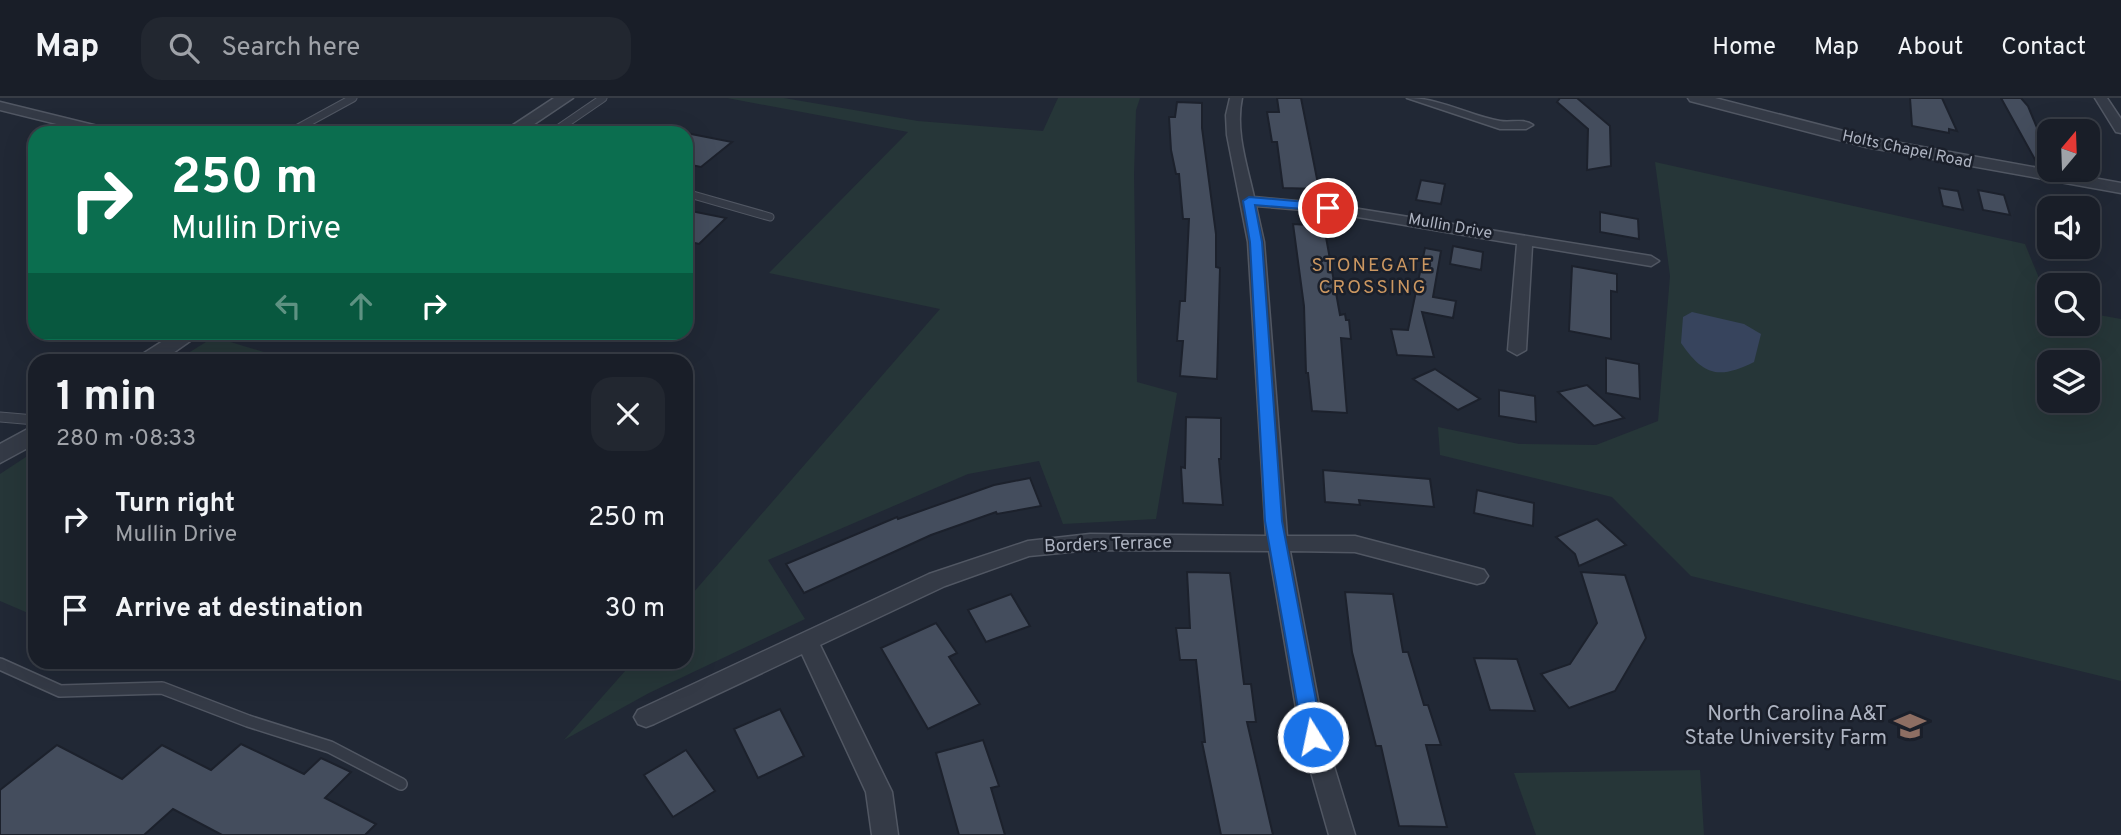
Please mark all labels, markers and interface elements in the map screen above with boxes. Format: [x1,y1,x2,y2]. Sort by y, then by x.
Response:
search box [141,17,631,80]
text: Map [35,27,99,69]
icon: search [165,29,203,67]
text: Search here [221,32,360,65]
text: Home [1712,33,1776,63]
text: Map [1814,33,1859,63]
text: About [1897,33,1963,63]
text: Contact [2001,33,2086,63]
north arrow [2037,119,2100,182]
map controls [2037,119,2100,413]
street label: Holts Chapel Road [1840,126,1974,174]
text: 250 m [171,149,318,211]
icon: right [56,154,147,245]
pin [1298,178,1358,238]
icon: arrive [1309,189,1347,227]
button: sound [2037,196,2100,259]
text: Mullin Drive [171,210,341,250]
street label: Mullin Drive [1406,210,1494,244]
district label: STONEGATE CROSSING [1312,254,1435,300]
button: search [2037,273,2100,336]
icon: left [269,287,307,325]
icon: ahead [342,287,380,325]
icon: right [415,287,453,325]
button: layers [2037,350,2100,413]
text: 1 min [56,372,157,425]
button: close [591,377,665,451]
text: 280 m · 08:33 [56,425,196,454]
text: Turn right [115,488,235,521]
icon: right [56,500,94,538]
text: 250 m [588,502,665,535]
text: Mullin Drive [115,521,237,550]
street label: Borders Terrace [1044,531,1172,559]
icon: arrive [56,591,94,629]
text: Arrive at destination [115,593,363,626]
text: 30 m [605,593,665,626]
position arrow [1276,700,1350,774]
place label: North Carolina A&T State University Farm [1684,701,1887,752]
school or university icon: North Carolina A&T State University Farm [1893,709,1927,743]

